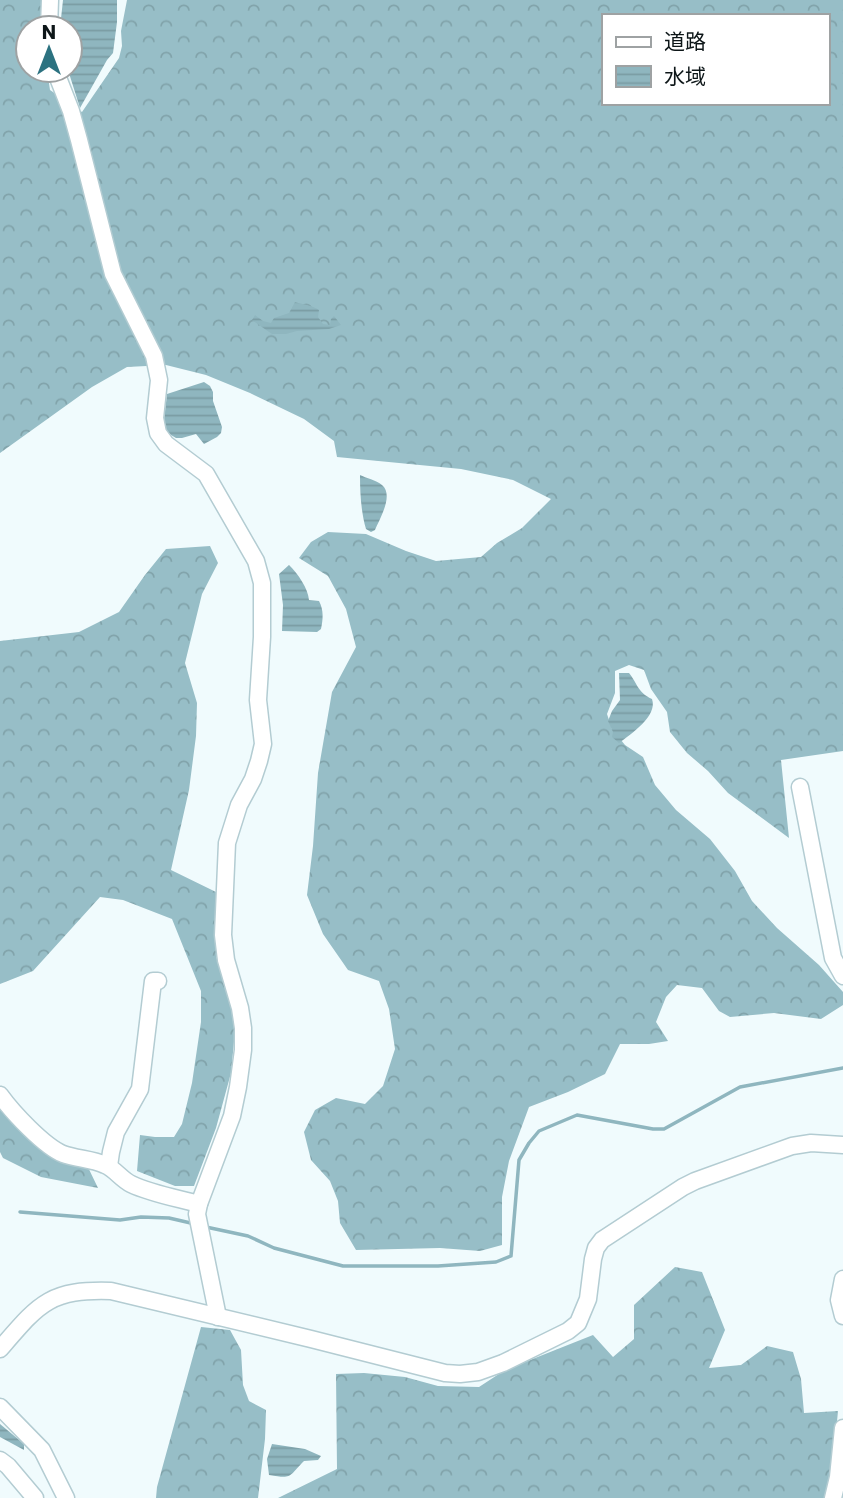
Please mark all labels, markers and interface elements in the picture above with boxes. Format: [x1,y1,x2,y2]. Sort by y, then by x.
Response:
north arrow [14,14,84,84]
legend [602,14,829,105]
text: N [42,19,56,46]
text: 道路 [664,27,706,56]
text: 水域 [664,62,706,91]

